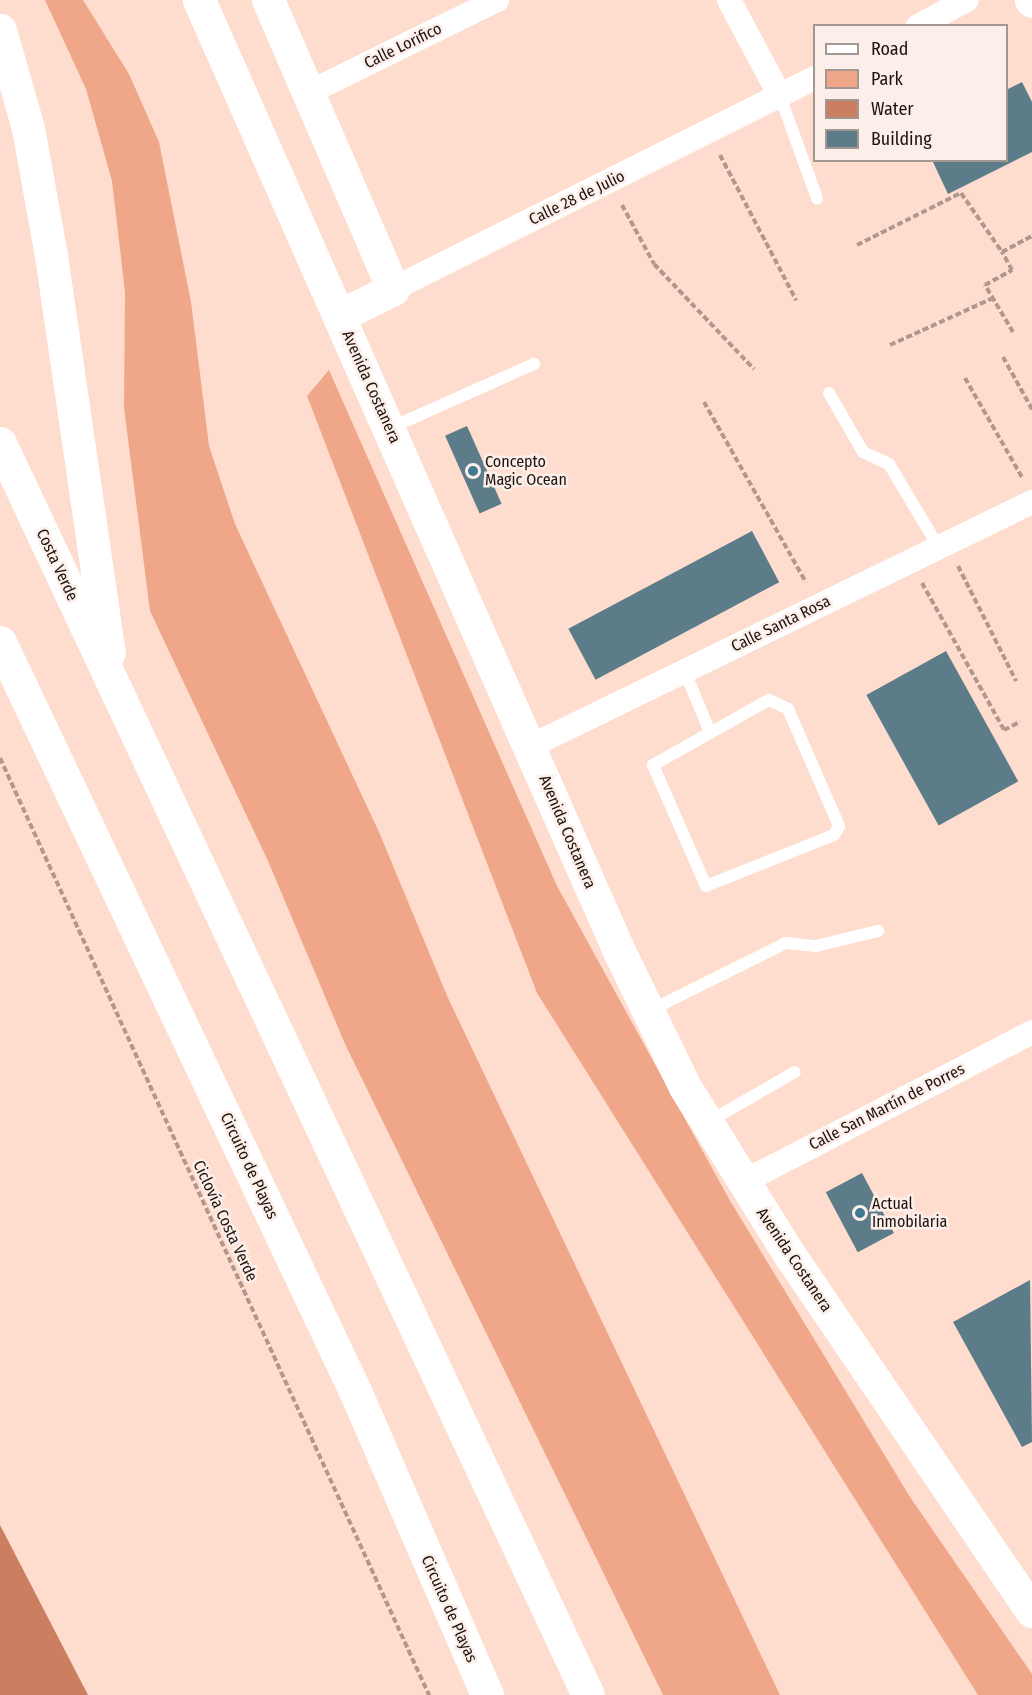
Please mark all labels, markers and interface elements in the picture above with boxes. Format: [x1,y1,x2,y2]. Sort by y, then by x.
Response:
street label: Calle Lorifico [361,19,445,73]
legend [813,24,1008,162]
text: Road [871,38,908,60]
text: Park [871,68,903,90]
text: Water [871,98,914,120]
text: Building [871,128,932,150]
street label: Calle 28 de Julio [526,167,628,229]
street label: Avenida Costanera [338,328,404,446]
place label: Concepto Magic Ocean [485,452,567,490]
marker: Concepto Magic Ocean [466,464,480,478]
street label: Costa Verde [32,526,82,604]
street label: Calle Santa Rosa [728,592,834,656]
street label: Avenida Costanera [534,772,600,892]
street label: Calle San Martín de Porres [806,1059,968,1155]
street label: Circuito de Playas [216,1110,282,1222]
street label: Ciclovía Costa Verde [189,1157,261,1285]
place label: Actual Inmobilaria [872,1194,947,1232]
street label: Avenida Costanera [752,1204,836,1316]
marker: Actual Inmobilaria [853,1206,867,1220]
street label: Circuito de Playas [417,1552,481,1666]

